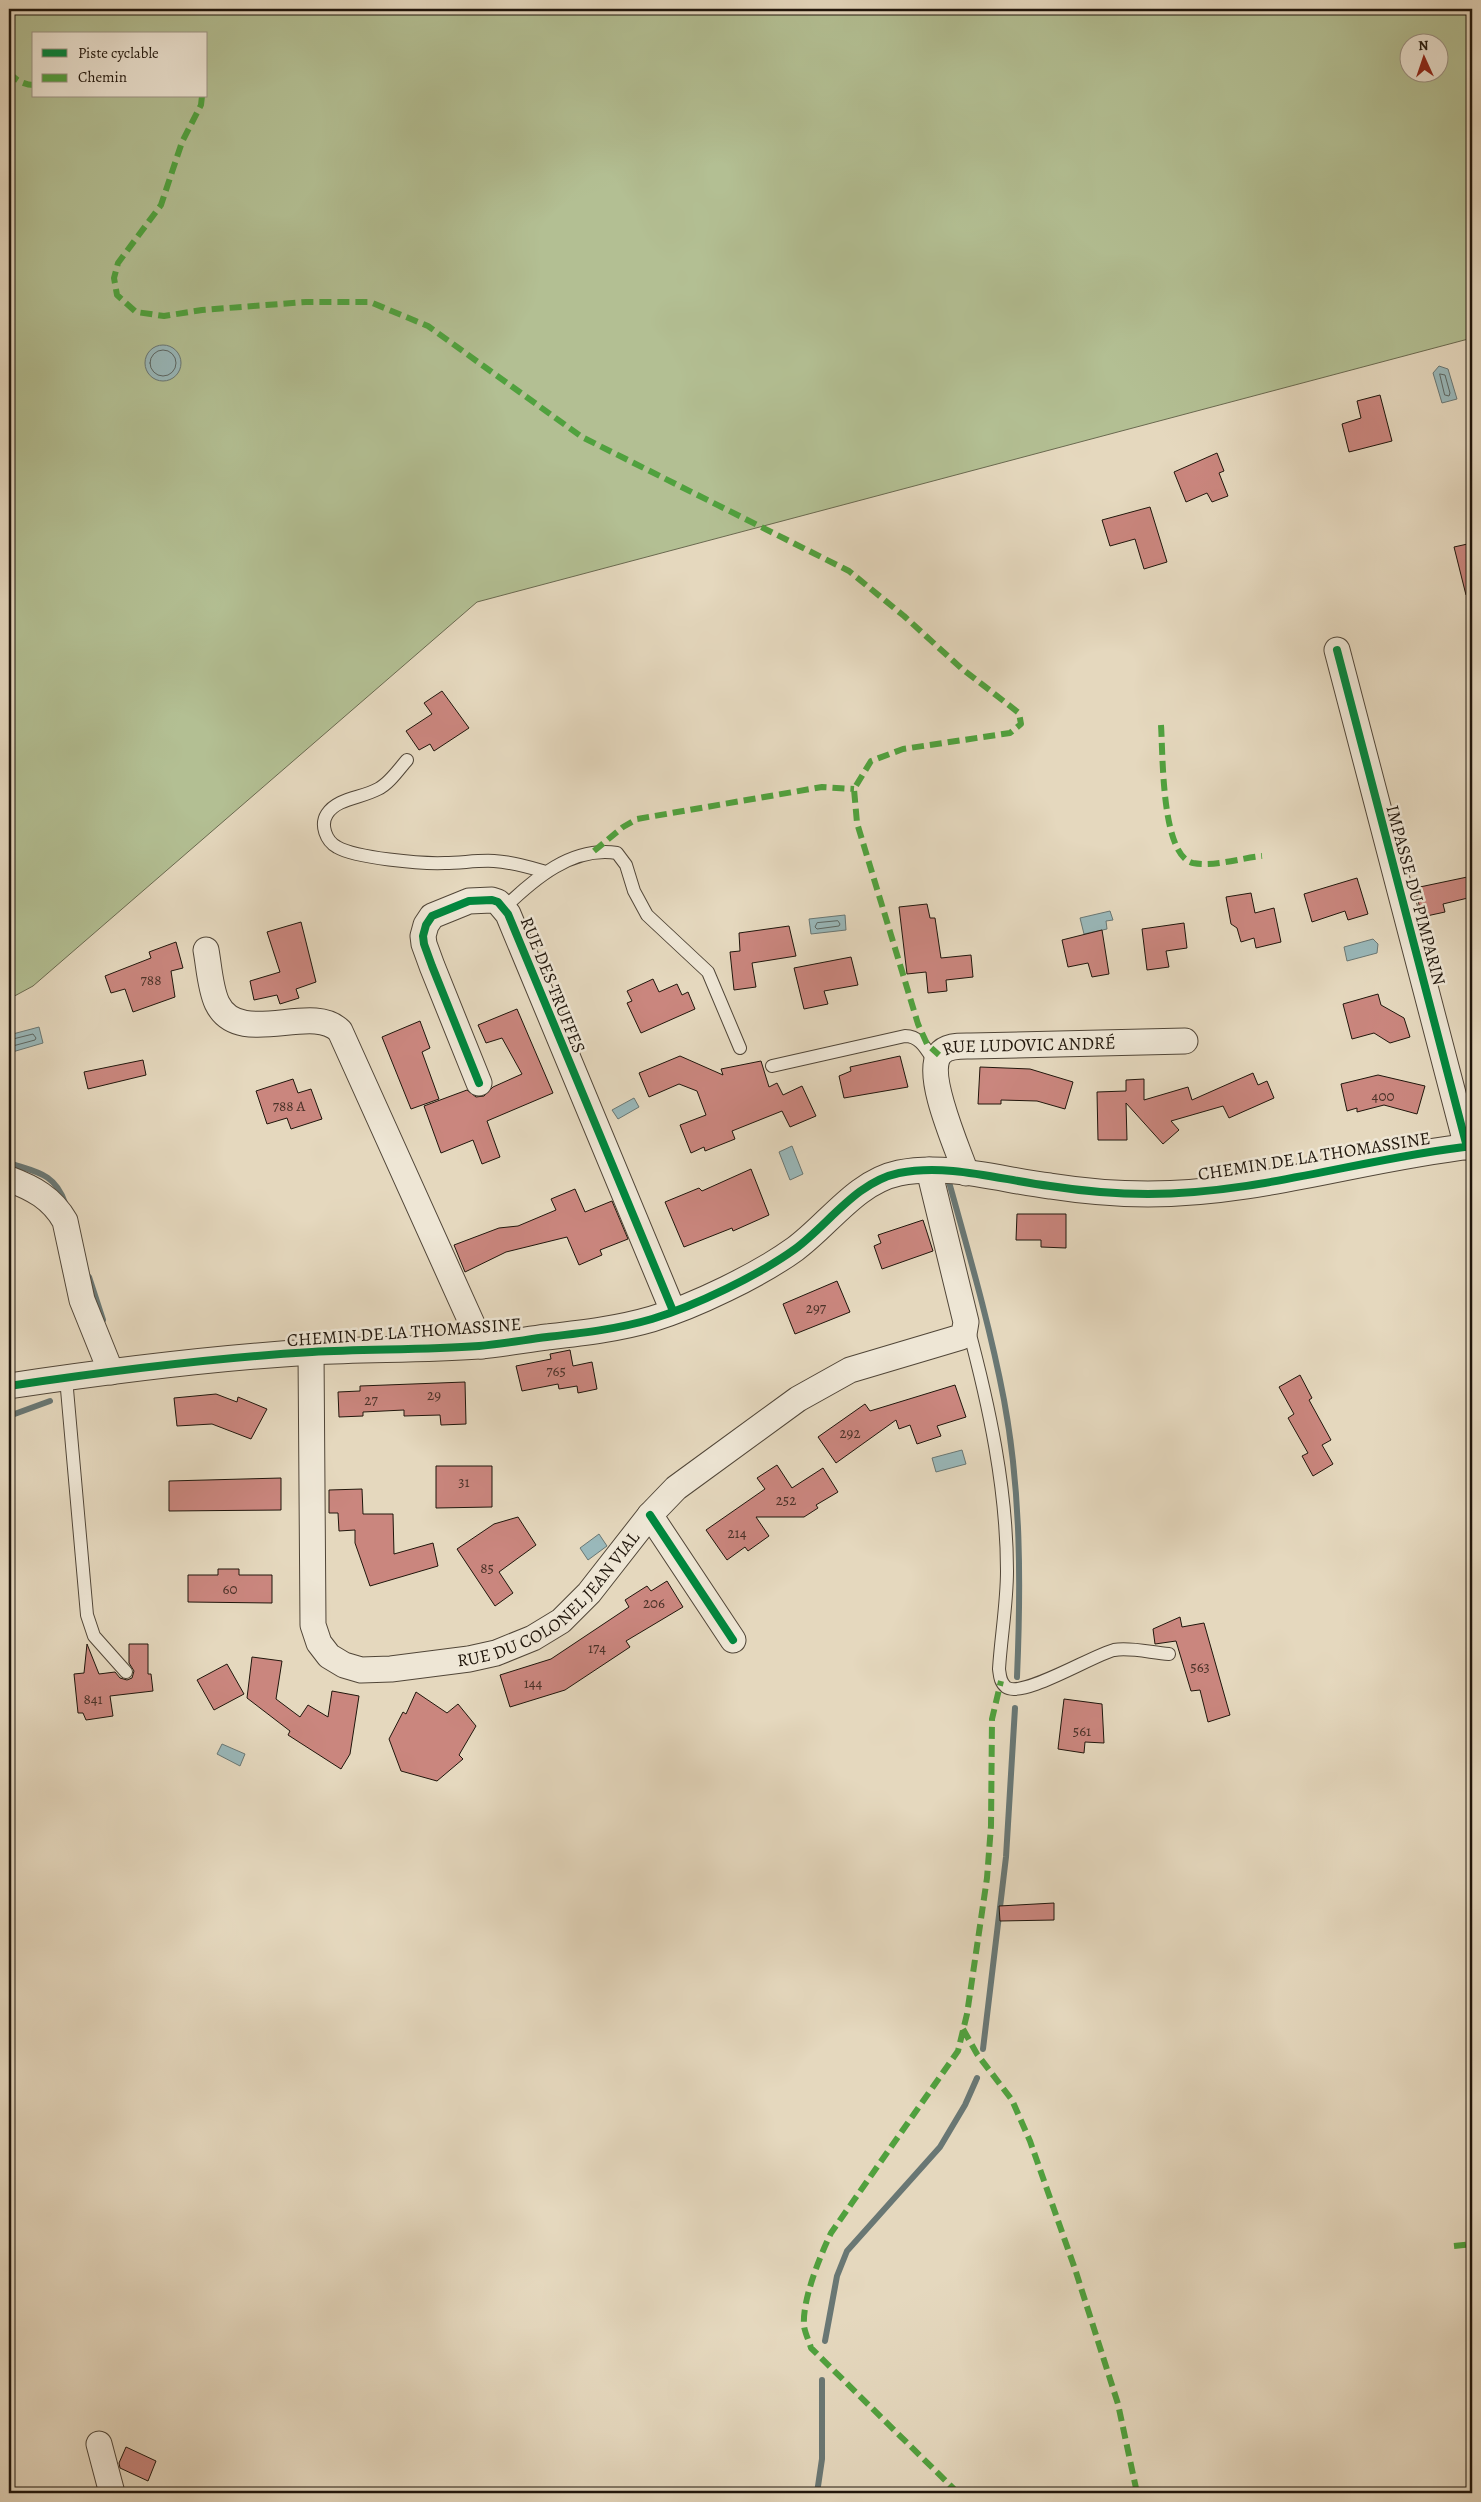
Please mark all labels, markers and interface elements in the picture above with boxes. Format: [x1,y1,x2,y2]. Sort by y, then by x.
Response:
legend [32,32,208,98]
north arrow [1398,32,1448,82]
text: N [1418,36,1429,55]
text: Piste cyclable [78,43,159,63]
text: Chemin [78,67,127,87]
street label: IMPASSE DU PIMPARIN [1380,802,1452,988]
street label: RUE DES TRUFFES [515,913,591,1057]
house number: 788 [141,970,161,990]
street label: RUE LUDOVIC ANDRÉ [939,1031,1116,1061]
house number: 400 [1372,1086,1394,1106]
house number: 788 A [273,1096,306,1116]
street label: CHEMIN DE LA THOMASSINE [1196,1126,1432,1186]
house number: 297 [806,1298,827,1318]
street label: CHEMIN DE LA THOMASSINE [286,1312,522,1352]
house number: 765 [546,1361,566,1381]
house number: 29 [427,1385,441,1405]
house number: 27 [364,1390,378,1410]
house number: 292 [839,1423,861,1443]
house number: 31 [458,1472,470,1492]
house number: 252 [776,1490,796,1510]
house number: 214 [727,1523,747,1543]
street label: RUE DU COLONEL JEAN VIAL [456,1525,646,1672]
house number: 85 [480,1558,494,1578]
house number: 60 [223,1579,237,1599]
house number: 206 [643,1593,665,1613]
house number: 174 [588,1638,606,1658]
house number: 563 [1190,1657,1210,1677]
house number: 144 [524,1673,543,1693]
house number: 841 [83,1689,103,1709]
house number: 561 [1073,1721,1091,1741]

